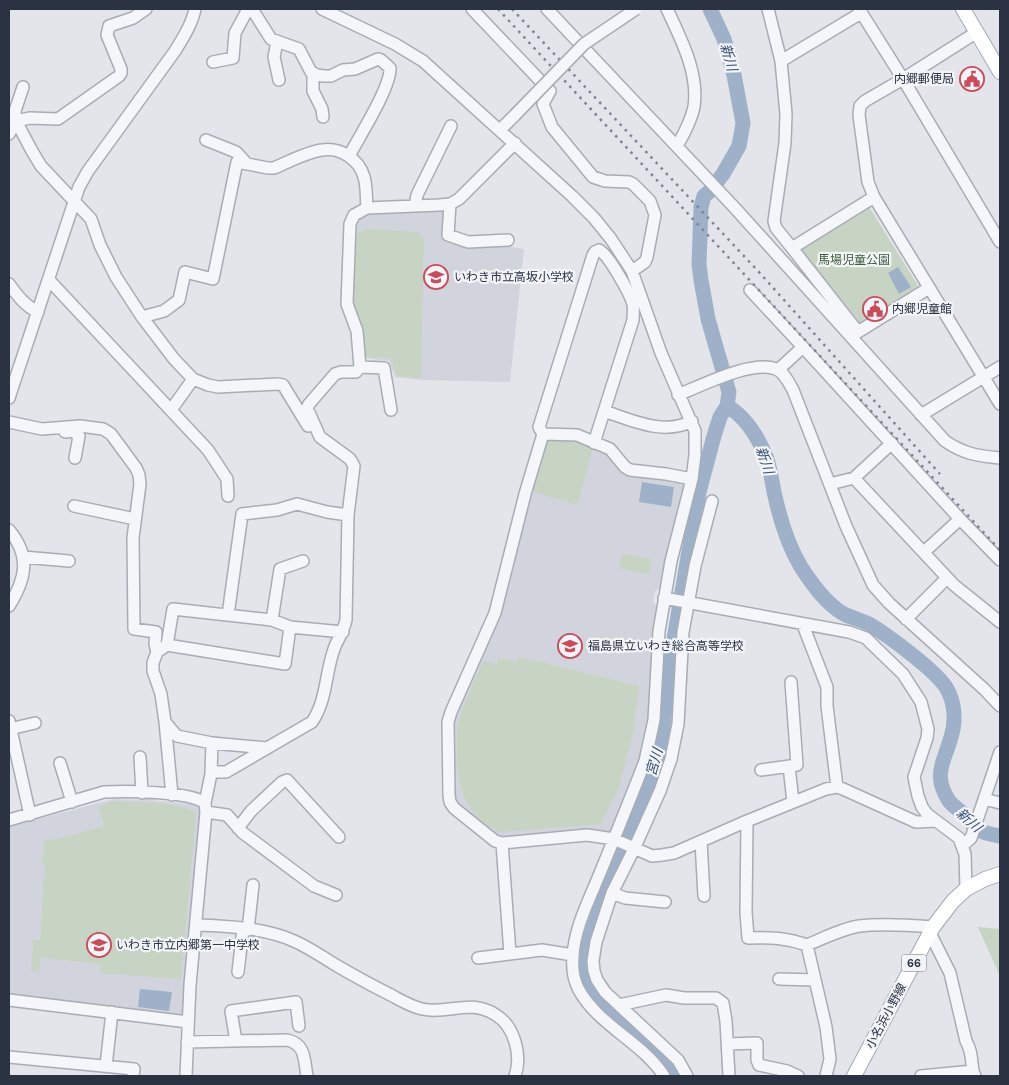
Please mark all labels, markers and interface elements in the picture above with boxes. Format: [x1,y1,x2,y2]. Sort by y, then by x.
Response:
water label: 新川 [716,41,742,75]
public building icon: 内郷郵便局 [959,66,985,92]
place label: 内郷郵便局 [894,71,954,87]
park label: 馬場児童公園 [818,252,890,268]
school or university icon: いわき市立高坂小学校 [423,264,449,290]
place label: いわき市立高坂小学校 [454,269,574,285]
public building icon: 内郷児童館 [862,296,888,322]
place label: 内郷児童館 [892,301,952,317]
water label: 新川 [752,444,779,478]
school or university icon: 福島県立いわき総合高等学校 [557,633,583,659]
place label: 福島県立いわき総合高等学校 [588,638,744,654]
water label: 宮川 [641,744,667,778]
water label: 新川 [953,804,987,837]
school or university icon: いわき市立内郷第一中学校 [86,932,112,958]
place label: いわき市立内郷第一中学校 [116,937,260,953]
road number: 66 [902,954,926,971]
street label: 小名浜小野線 [862,980,910,1052]

